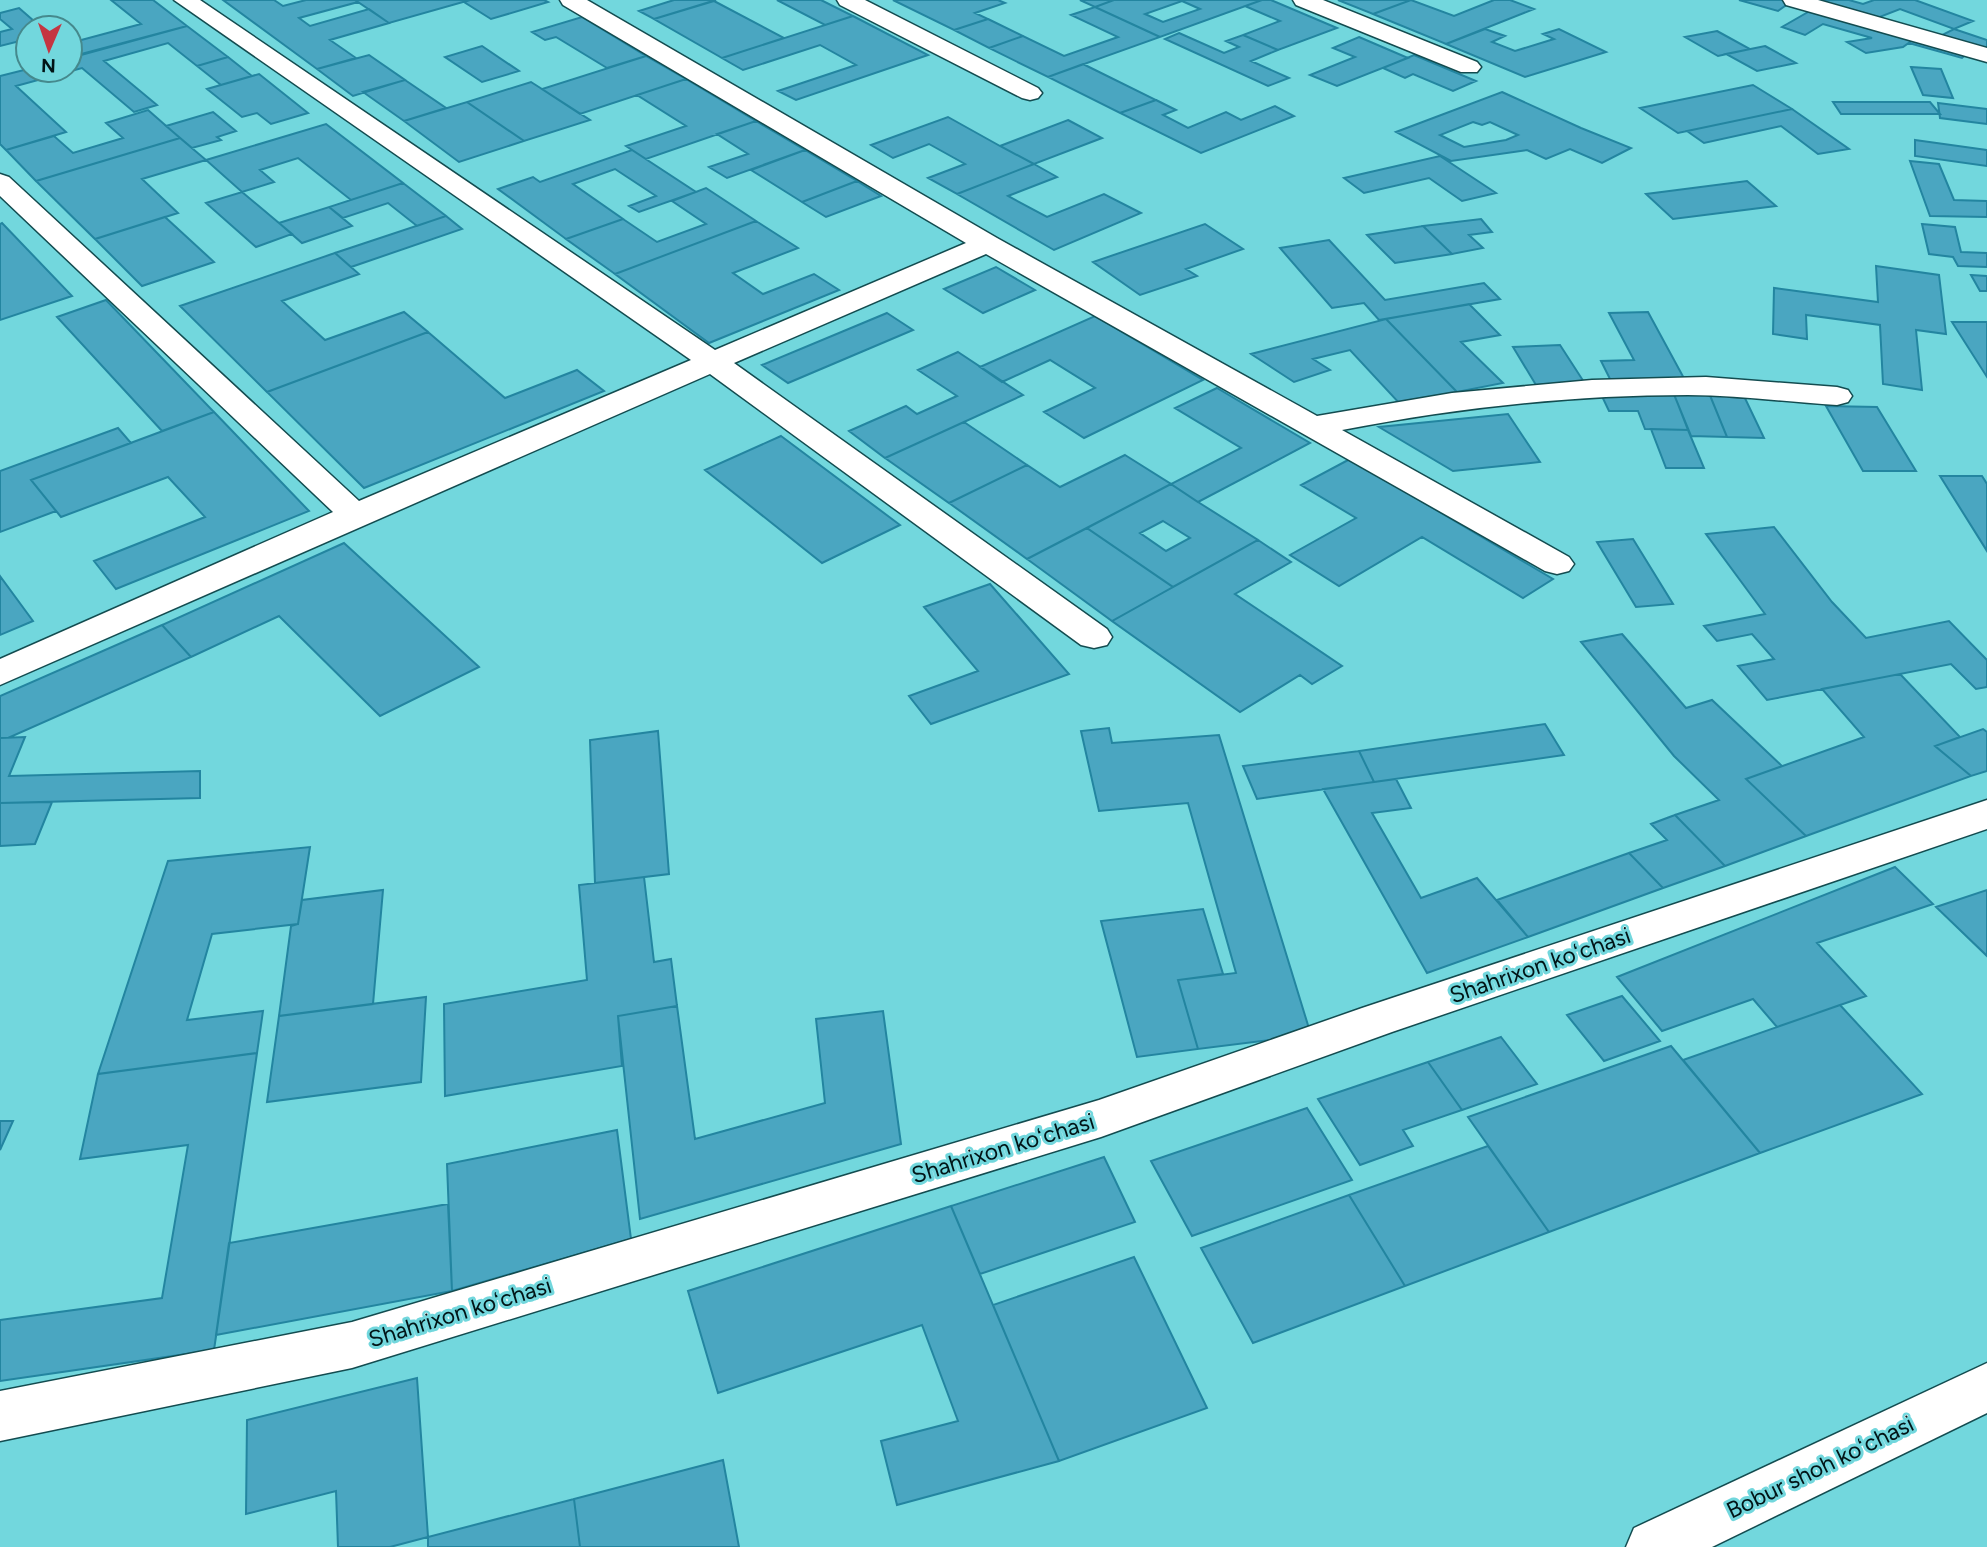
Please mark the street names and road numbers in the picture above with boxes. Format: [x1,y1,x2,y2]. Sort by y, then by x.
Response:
street label: Shahrixon koʻchasi [1446,921,1634,1009]
street label: Shahrixon koʻchasi [908,1107,1098,1189]
street label: Shahrixon koʻchasi [365,1271,555,1353]
street label: Bobur shoh koʻchasi [1722,1409,1918,1525]

